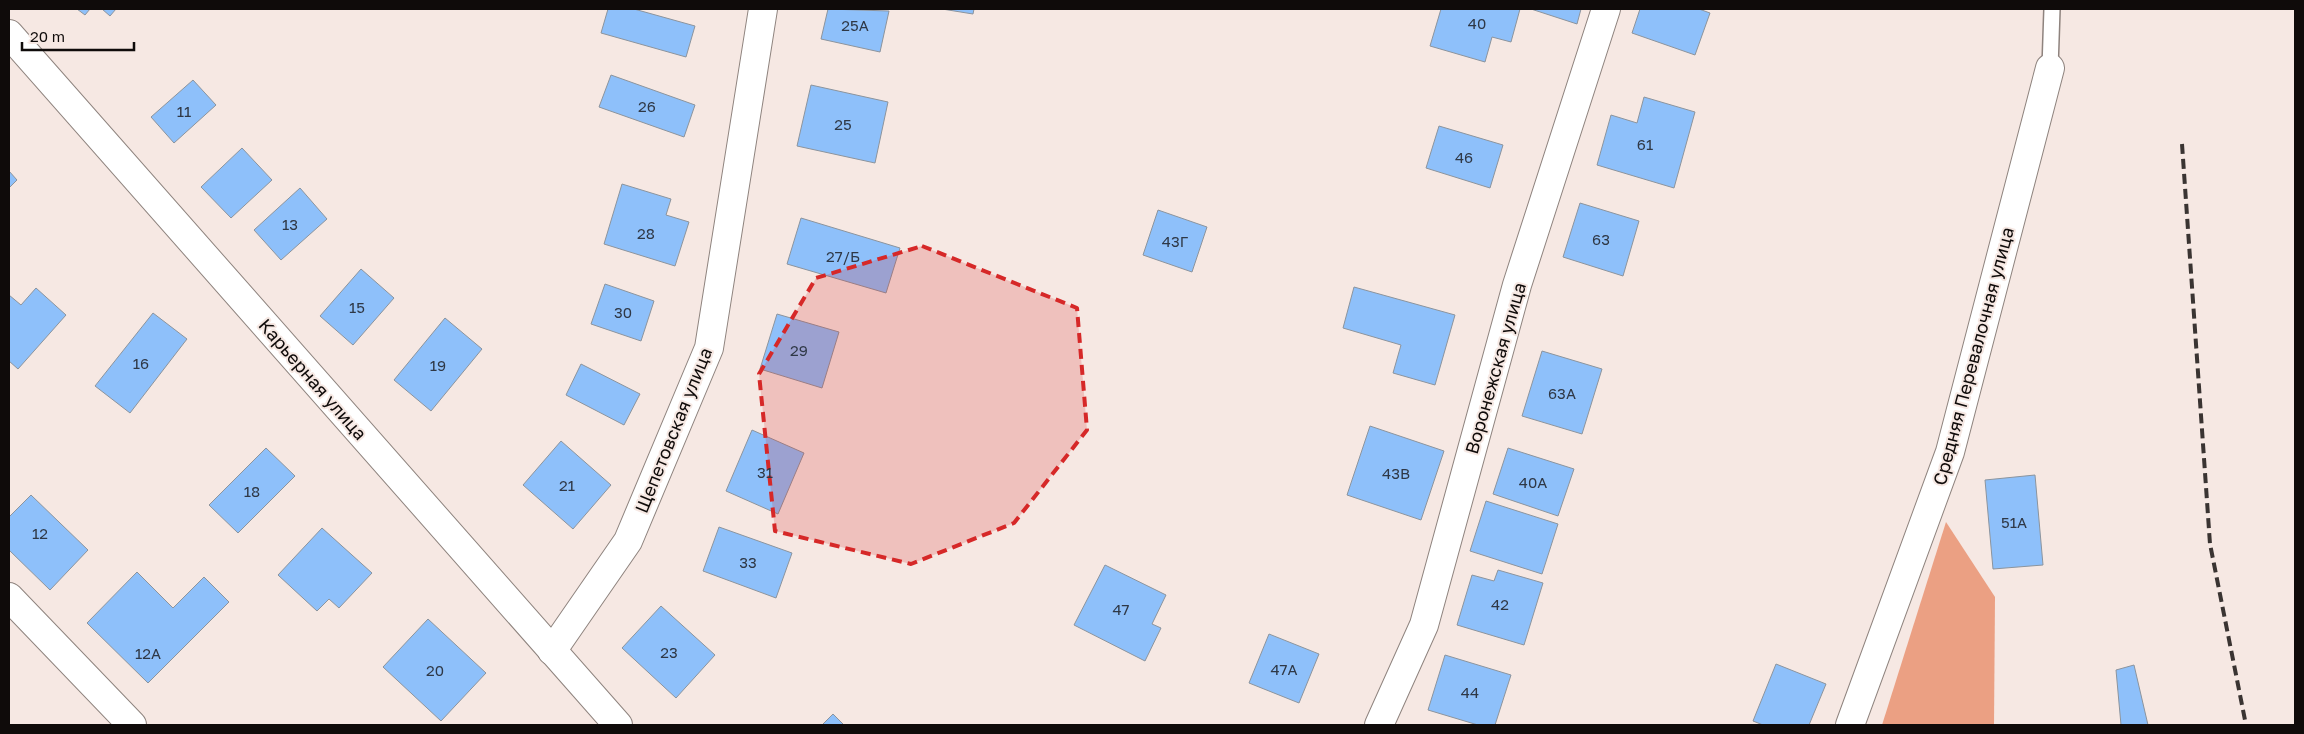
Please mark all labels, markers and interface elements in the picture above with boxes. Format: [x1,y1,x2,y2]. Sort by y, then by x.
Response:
house number: 40 [1468,14,1486,32]
house number: 25А [841,16,869,34]
scale bar [22,20,135,52]
text: 20 m [30,27,65,45]
house number: 26 [638,97,656,115]
house number: 11 [177,102,191,120]
house number: 25 [834,115,852,133]
house number: 61 [1637,135,1653,153]
house number: 46 [1455,148,1473,166]
house number: 13 [282,215,298,233]
house number: 28 [637,224,655,242]
street label: Средняя Перевалочная улица [1928,225,2018,487]
house number: 63 [1592,230,1610,248]
house number: 43Г [1162,232,1189,250]
house number: 27/Б [826,247,860,265]
street label: Воронежская улица [1460,280,1530,456]
house number: 15 [349,298,365,316]
house number: 30 [614,303,632,321]
street label: Карьерная улица [254,314,372,444]
house number: 29 [790,341,808,359]
street label: Щепетовская улица [630,344,716,516]
house number: 16 [133,354,149,372]
house number: 19 [430,356,446,374]
house number: 63А [1548,384,1576,402]
house number: 31 [757,463,773,481]
house number: 43В [1382,464,1410,482]
house number: 40А [1519,473,1547,491]
house number: 21 [559,476,575,494]
house number: 18 [244,482,260,500]
house number: 51А [2001,513,2027,531]
house number: 12 [32,524,48,542]
house number: 33 [739,553,757,571]
house number: 42 [1491,595,1509,613]
house number: 47 [1112,600,1130,618]
house number: 23 [660,643,678,661]
house number: 12А [135,644,161,662]
house number: 47А [1270,660,1298,678]
house number: 20 [426,661,444,679]
house number: 44 [1461,683,1479,701]

